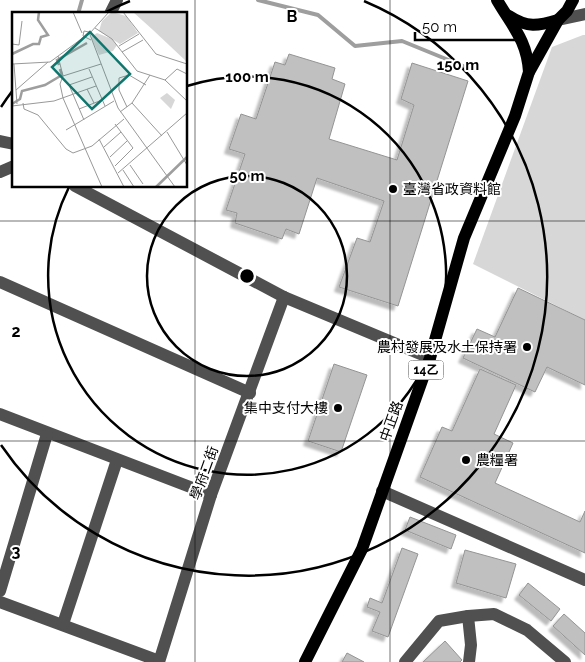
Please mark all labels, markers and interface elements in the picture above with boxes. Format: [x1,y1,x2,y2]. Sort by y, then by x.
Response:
text: B [287,7,298,26]
scale bar [415,10,515,42]
inset map [12,12,188,188]
text: 50 m [422,18,457,36]
text: 150 m [437,56,479,74]
text: 100 m [225,68,269,86]
text: 50 m [229,167,265,185]
place label: 臺灣省政資料館 [403,181,501,197]
marker: 臺灣省政資料館 [387,183,399,195]
centre of rings [238,267,256,285]
text: 2 [11,322,21,341]
place label: 農村發展及水土保持署 [377,339,517,355]
marker: 農村發展及水土保持署 [521,341,533,353]
road number: 14乙 [408,360,444,380]
street label: 中正路 [376,399,406,443]
place label: 集中支付大樓 [244,400,328,416]
marker: 集中支付大樓 [332,402,344,414]
street label: 學府二街 [187,444,221,502]
place label: 農糧署 [476,452,518,468]
marker: 農糧署 [460,454,472,466]
text: 3 [12,542,21,561]

